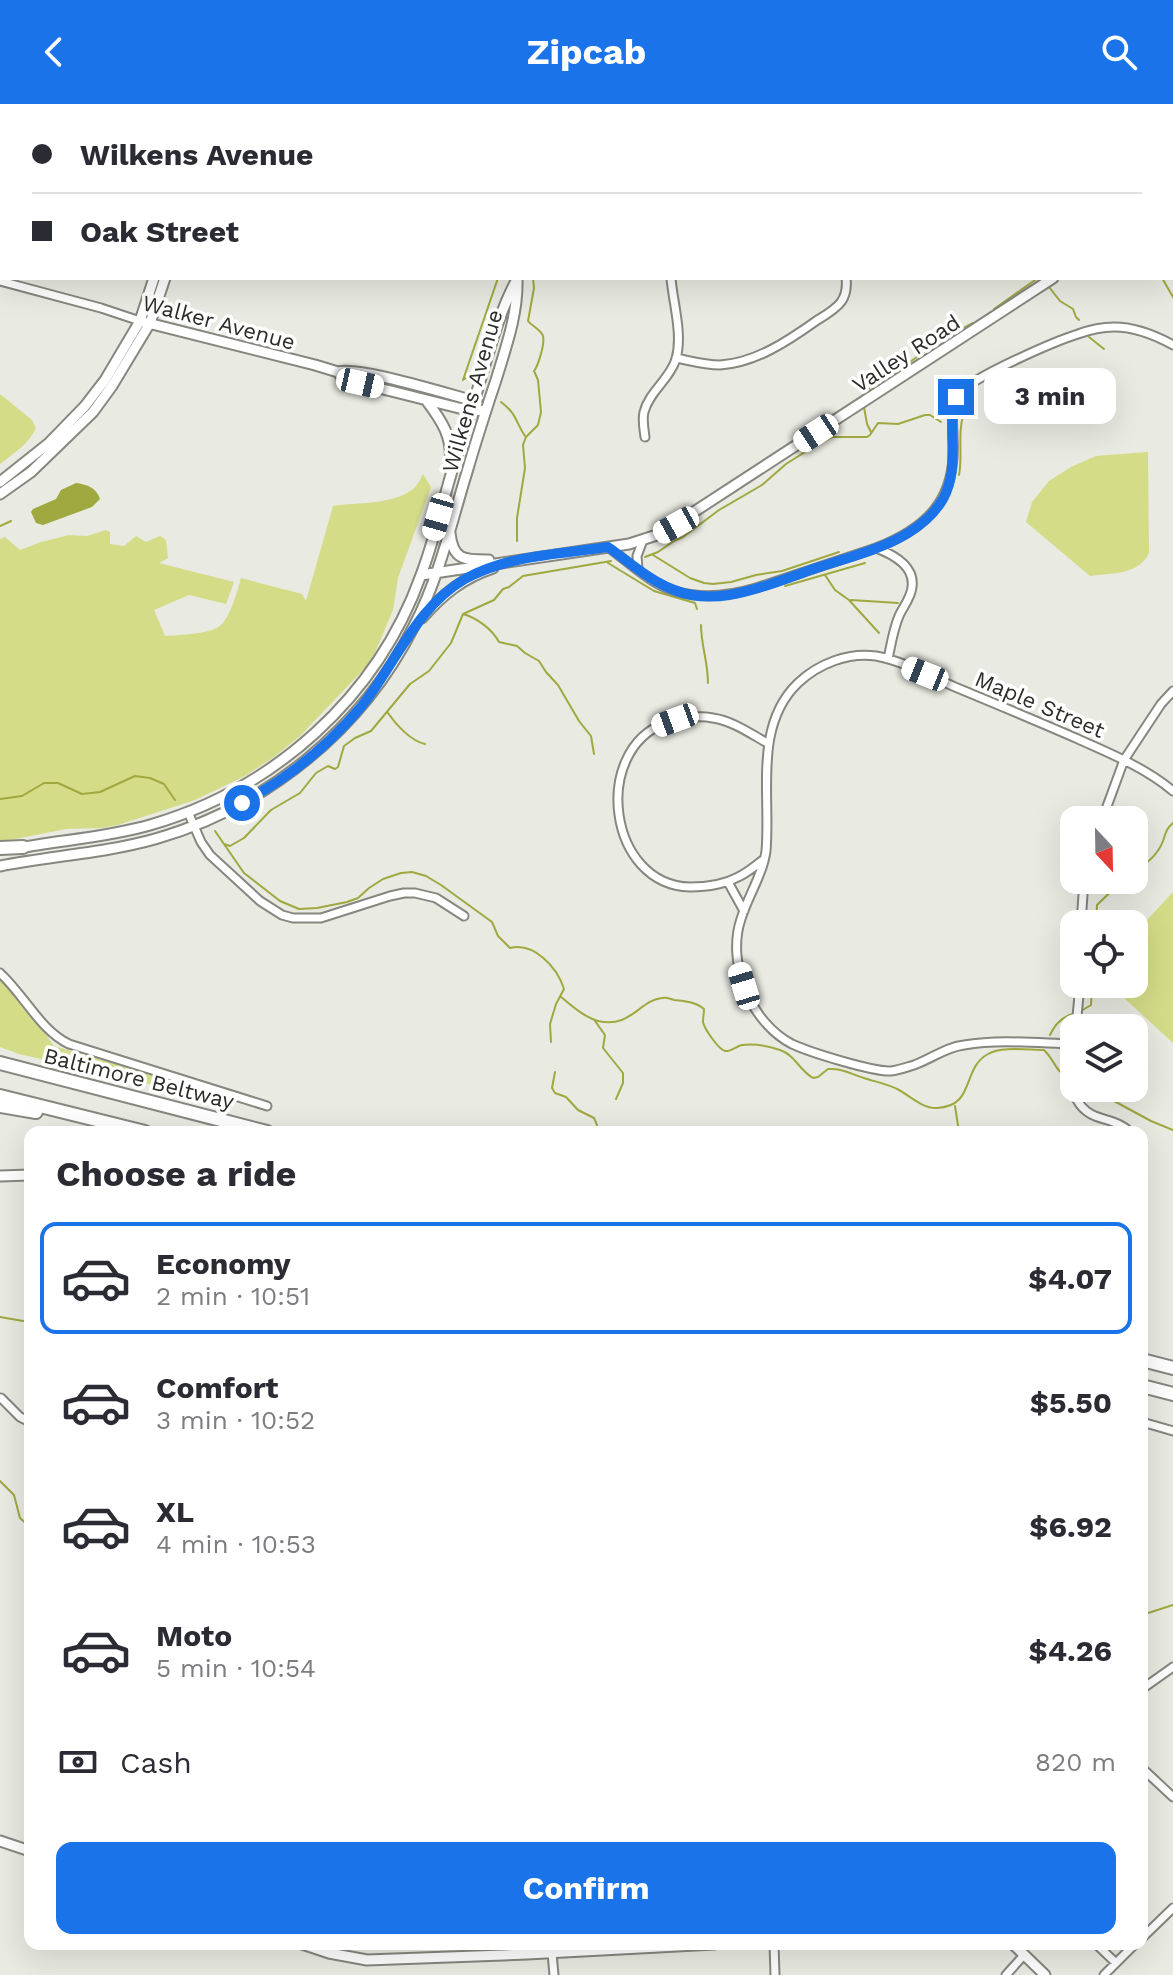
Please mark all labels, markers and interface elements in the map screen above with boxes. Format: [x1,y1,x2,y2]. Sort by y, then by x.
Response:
icon: back [32,30,76,74]
icon: search [1097,30,1141,74]
text: Zipcab [527,31,646,73]
text: Wilkens Avenue [80,137,313,172]
text: Oak Street [80,214,239,249]
street label: Walker Avenue [140,290,298,355]
street label: Wilkens Avenue [437,307,508,475]
street label: Valley Road [848,309,965,397]
car [334,366,386,400]
callout: 3 min [984,369,1116,425]
route end [938,379,974,415]
text: 3 min [1014,381,1086,411]
car [789,410,843,456]
car [420,491,456,543]
car [649,503,703,547]
car [898,654,952,694]
street label: Maple Street [971,666,1108,743]
car [648,701,702,739]
route start [224,785,260,821]
north arrow [1060,806,1148,894]
map controls [1060,806,1148,1102]
button: locate [1060,910,1148,998]
car [726,960,762,1012]
button: layers [1060,1014,1148,1102]
street label: Baltimore Beltway [41,1043,237,1114]
text: Choose a ride [56,1153,296,1195]
icon: car [60,1242,132,1314]
text: Economy [156,1246,291,1281]
text: $4.07 [1028,1261,1112,1296]
text: 2 min · 10:51 [156,1281,310,1311]
icon: car [60,1366,132,1438]
text: Comfort [156,1370,278,1405]
text: $5.50 [1030,1385,1112,1420]
text: 3 min · 10:52 [156,1405,315,1435]
icon: car [60,1490,132,1562]
text: XL [156,1494,194,1529]
text: $6.92 [1029,1509,1112,1544]
text: 4 min · 10:53 [156,1529,316,1559]
icon: car [60,1614,132,1686]
text: Moto [156,1618,232,1653]
text: $4.26 [1028,1633,1112,1668]
text: 5 min · 10:54 [156,1653,316,1683]
icon: cash [56,1740,100,1784]
text: Cash [120,1745,192,1780]
text: 820 m [1035,1747,1116,1777]
button: Confirm [56,1842,1116,1934]

